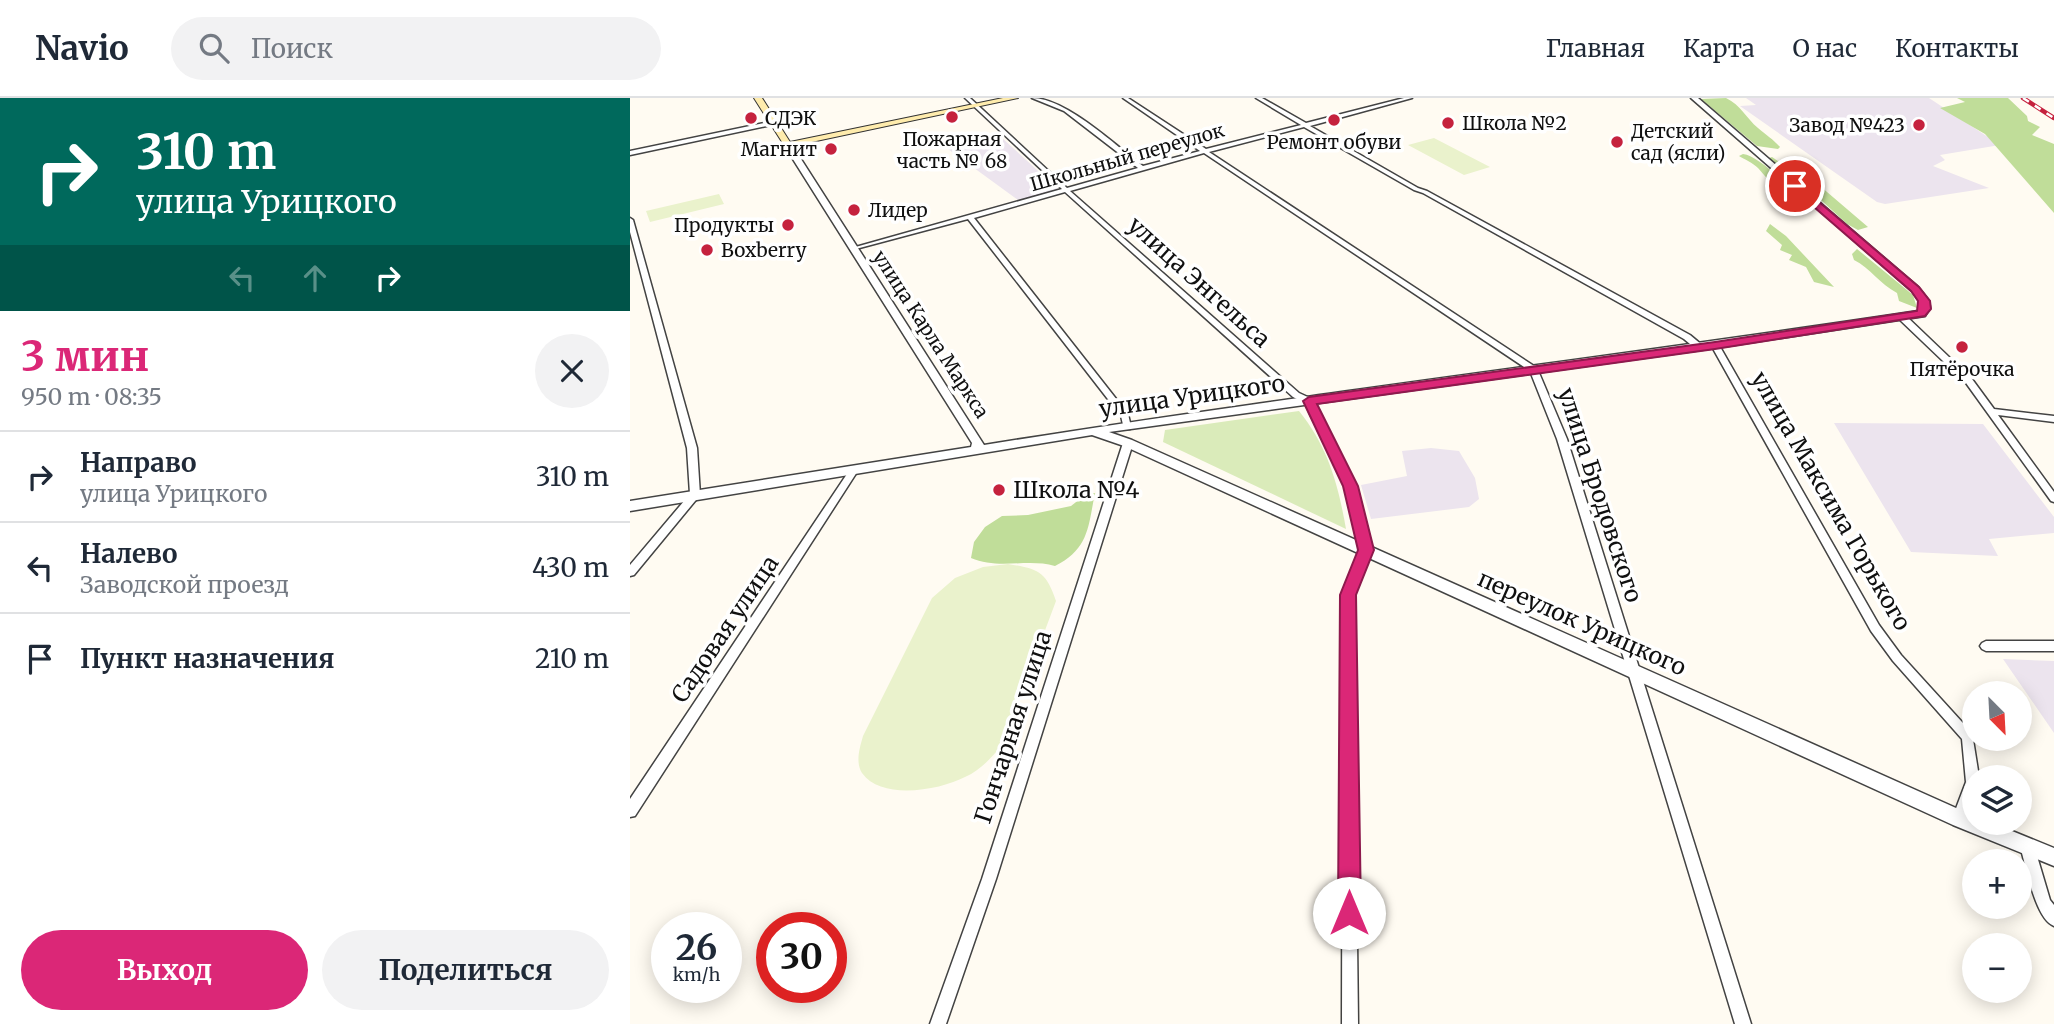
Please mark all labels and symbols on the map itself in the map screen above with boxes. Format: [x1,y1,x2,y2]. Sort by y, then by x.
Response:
place label: СДЭК [765,106,817,130]
marker: Пожарная часть № 68 [944,109,960,125]
marker: СДЭК [743,110,759,126]
place label: Школа №2 [1462,111,1567,135]
marker: Ремонт обуви [1326,112,1342,128]
place label: Завод №423 [1789,113,1905,137]
marker: Школа №2 [1440,115,1456,131]
marker: Завод №423 [1911,117,1927,133]
street label: Школьный переулок [1027,118,1227,196]
place label: Детский сад (ясли) [1631,119,1725,165]
place label: Пожарная часть № 68 [897,127,1007,173]
place label: Ремонт обуви [1267,130,1401,154]
marker: Детский сад (ясли) [1609,134,1625,150]
place label: Магнит [741,137,817,161]
marker: Магнит [823,141,839,157]
pin [1765,156,1825,216]
place label: Лидер [868,198,928,222]
marker: Лидер [846,202,862,218]
street label: улица Энгельса [1122,210,1276,353]
place label: Продукты [674,213,774,237]
marker: Продукты [780,217,796,233]
place label: Boxberry [721,238,806,262]
marker: Boxberry [699,242,715,258]
street label: улица Карла Маркса [868,246,994,422]
marker: Пятёрочка [1954,339,1970,355]
place label: Пятёрочка [1909,357,2015,381]
street label: улица Максима Горького [1745,366,1918,635]
street label: улица Урицкого [1097,368,1287,423]
street label: улица Бродовского [1552,384,1649,606]
place label: Школа №4 [1013,475,1140,504]
marker: Школа №4 [991,482,1007,498]
street label: Садовая улица [665,550,784,708]
street label: переулок Урицкого [1473,564,1691,682]
street label: Гончарная улица [968,627,1057,827]
north arrow [1962,681,2032,751]
position arrow [1312,876,1386,950]
speed limit sign: 30 [756,912,847,1003]

